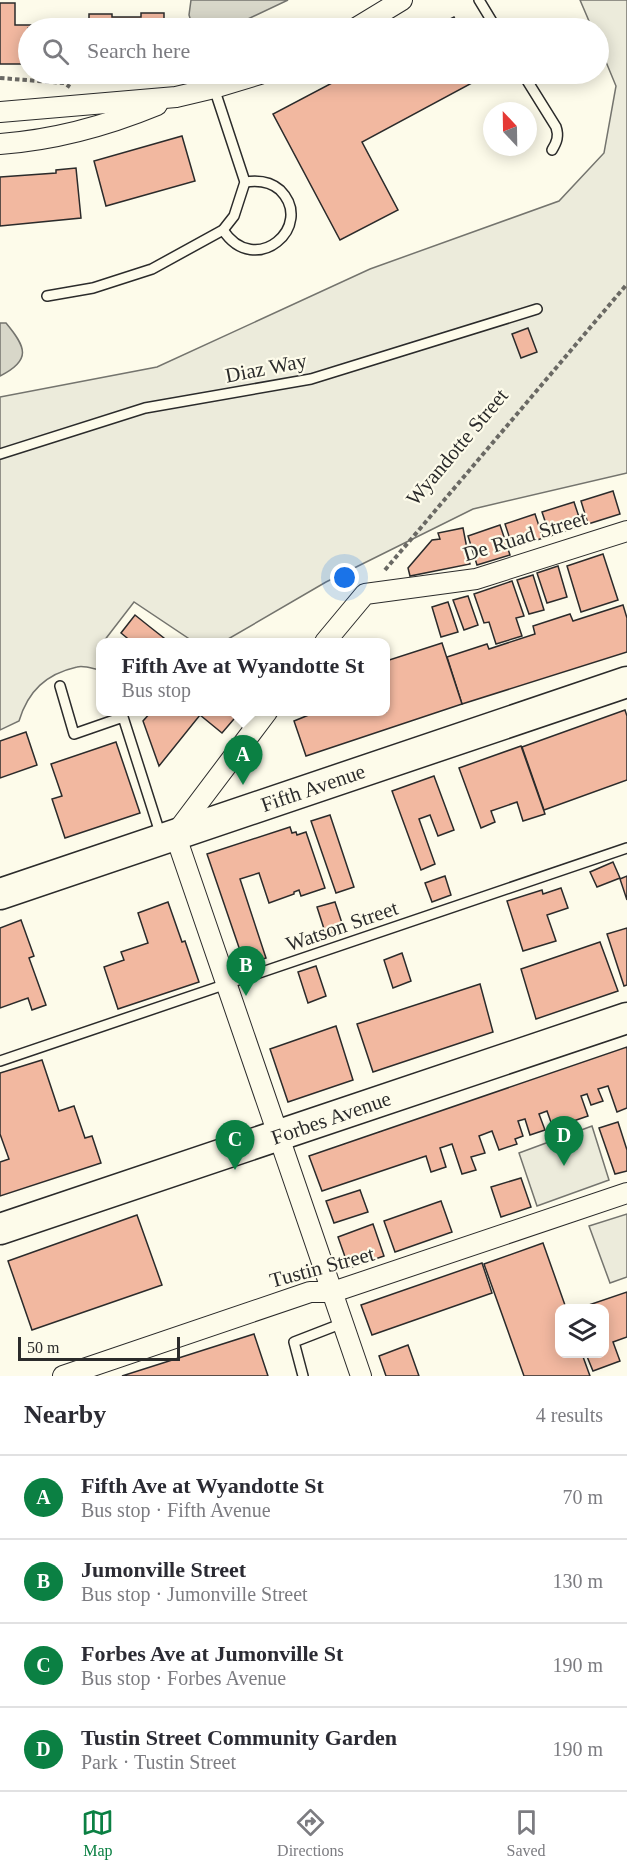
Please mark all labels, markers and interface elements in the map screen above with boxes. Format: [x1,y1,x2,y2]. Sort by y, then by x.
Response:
search box [18,18,609,84]
icon: search [39,35,72,68]
text: Search here [87,38,190,63]
north arrow [483,102,537,156]
street label: Diaz Way [223,348,309,388]
street label: Wyandotte Street [401,384,513,510]
street label: De Ruad Street [460,506,590,566]
your location [330,563,359,592]
popup [96,638,390,716]
text: Fifth Ave at Wyandotte St [122,653,364,678]
text: Bus stop [122,679,191,701]
pin: A [224,736,262,785]
street label: Fifth Avenue [258,759,368,817]
street label: Watson Street [283,896,401,956]
pin: B [226,946,266,996]
street label: Forbes Avenue [268,1086,394,1150]
pin: D [544,1116,584,1166]
pin: C [216,1120,254,1170]
street label: Tustin Street [267,1241,377,1292]
map controls [555,1304,609,1358]
button: layers [555,1304,609,1358]
scale bar [18,1334,180,1362]
text: 50 m [27,1339,59,1356]
text: Nearby [24,1400,106,1429]
text: 4 results [536,1404,603,1426]
text: Fifth Ave at Wyandotte St [81,1473,324,1498]
text: A [36,1486,51,1508]
text: 70 m [562,1486,603,1508]
text: Bus stop · Fifth Avenue [81,1499,271,1521]
text: Jumonville Street [81,1557,246,1582]
text: B [37,1570,50,1592]
text: 130 m [552,1570,603,1592]
text: Bus stop · Jumonville Street [81,1583,308,1605]
text: Forbes Ave at Jumonville St [81,1641,343,1666]
text: C [36,1654,51,1676]
text: 190 m [552,1654,603,1676]
text: Bus stop · Forbes Avenue [81,1667,286,1689]
text: Tustin Street Community Garden [81,1725,397,1750]
text: D [36,1738,51,1760]
text: 190 m [552,1738,603,1760]
text: Park · Tustin Street [81,1751,236,1773]
tab: Map [81,1806,114,1860]
tab: Directions [277,1806,344,1860]
tab: Saved [506,1806,546,1860]

